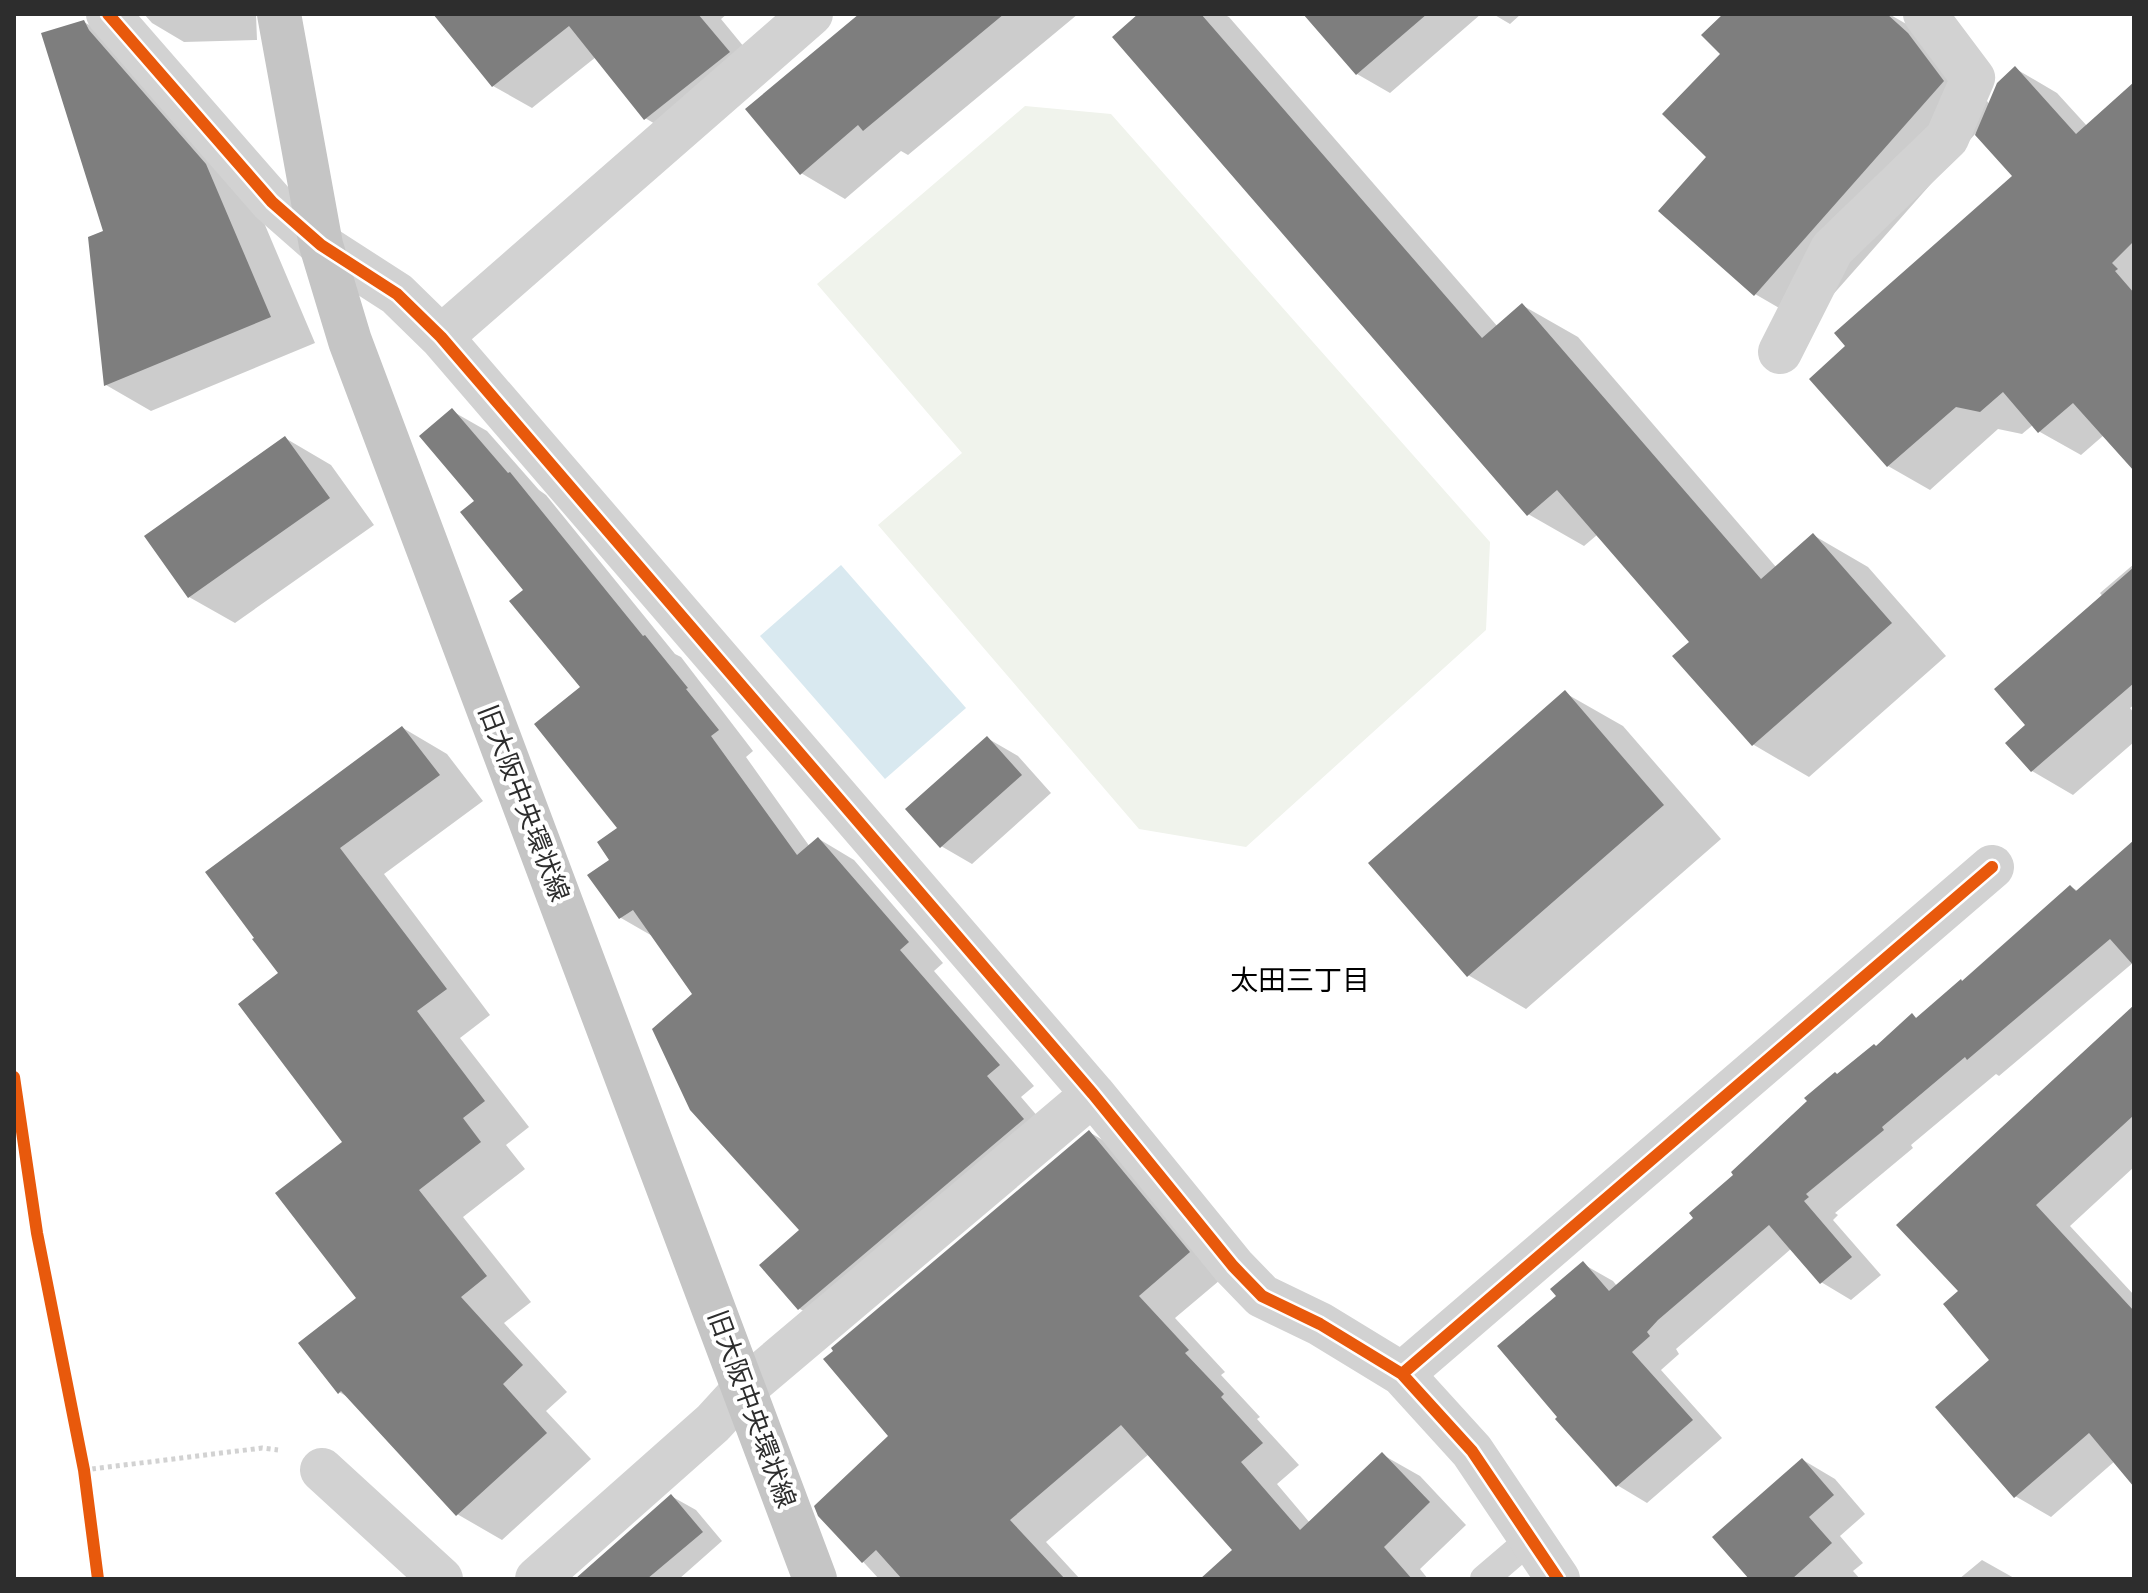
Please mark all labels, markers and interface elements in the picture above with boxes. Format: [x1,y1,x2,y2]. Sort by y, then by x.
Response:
street label: 旧大阪中央環状線 [473,701,575,905]
district label: 太田三丁目 [1230,964,1370,997]
street label: 旧大阪中央環状線 [702,1306,802,1512]

